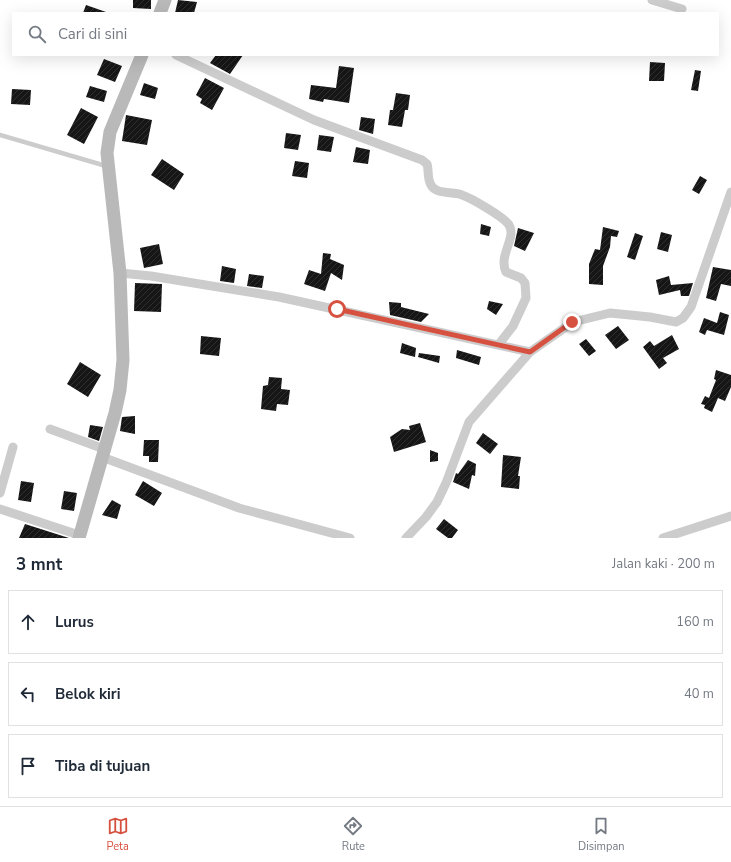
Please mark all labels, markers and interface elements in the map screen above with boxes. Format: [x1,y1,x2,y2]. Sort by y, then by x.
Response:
search box [12,12,719,56]
icon: search [26,23,48,45]
text: Cari di sini [58,24,127,44]
route start [328,300,346,318]
route end [563,313,581,331]
text: 3 mnt [16,553,62,576]
text: Jalan kaki · 200 m [612,555,715,573]
icon: ahead [17,611,39,633]
text: Lurus [55,612,94,632]
text: 160 m [676,613,714,631]
icon: left [17,683,39,705]
text: Belok kiri [55,684,120,704]
text: 40 m [684,685,714,703]
icon: arrive [17,755,39,777]
text: Tiba di tujuan [55,756,150,776]
tab: Peta [107,815,129,854]
tab: Rute [342,815,365,854]
tab: Disimpan [578,815,624,854]

